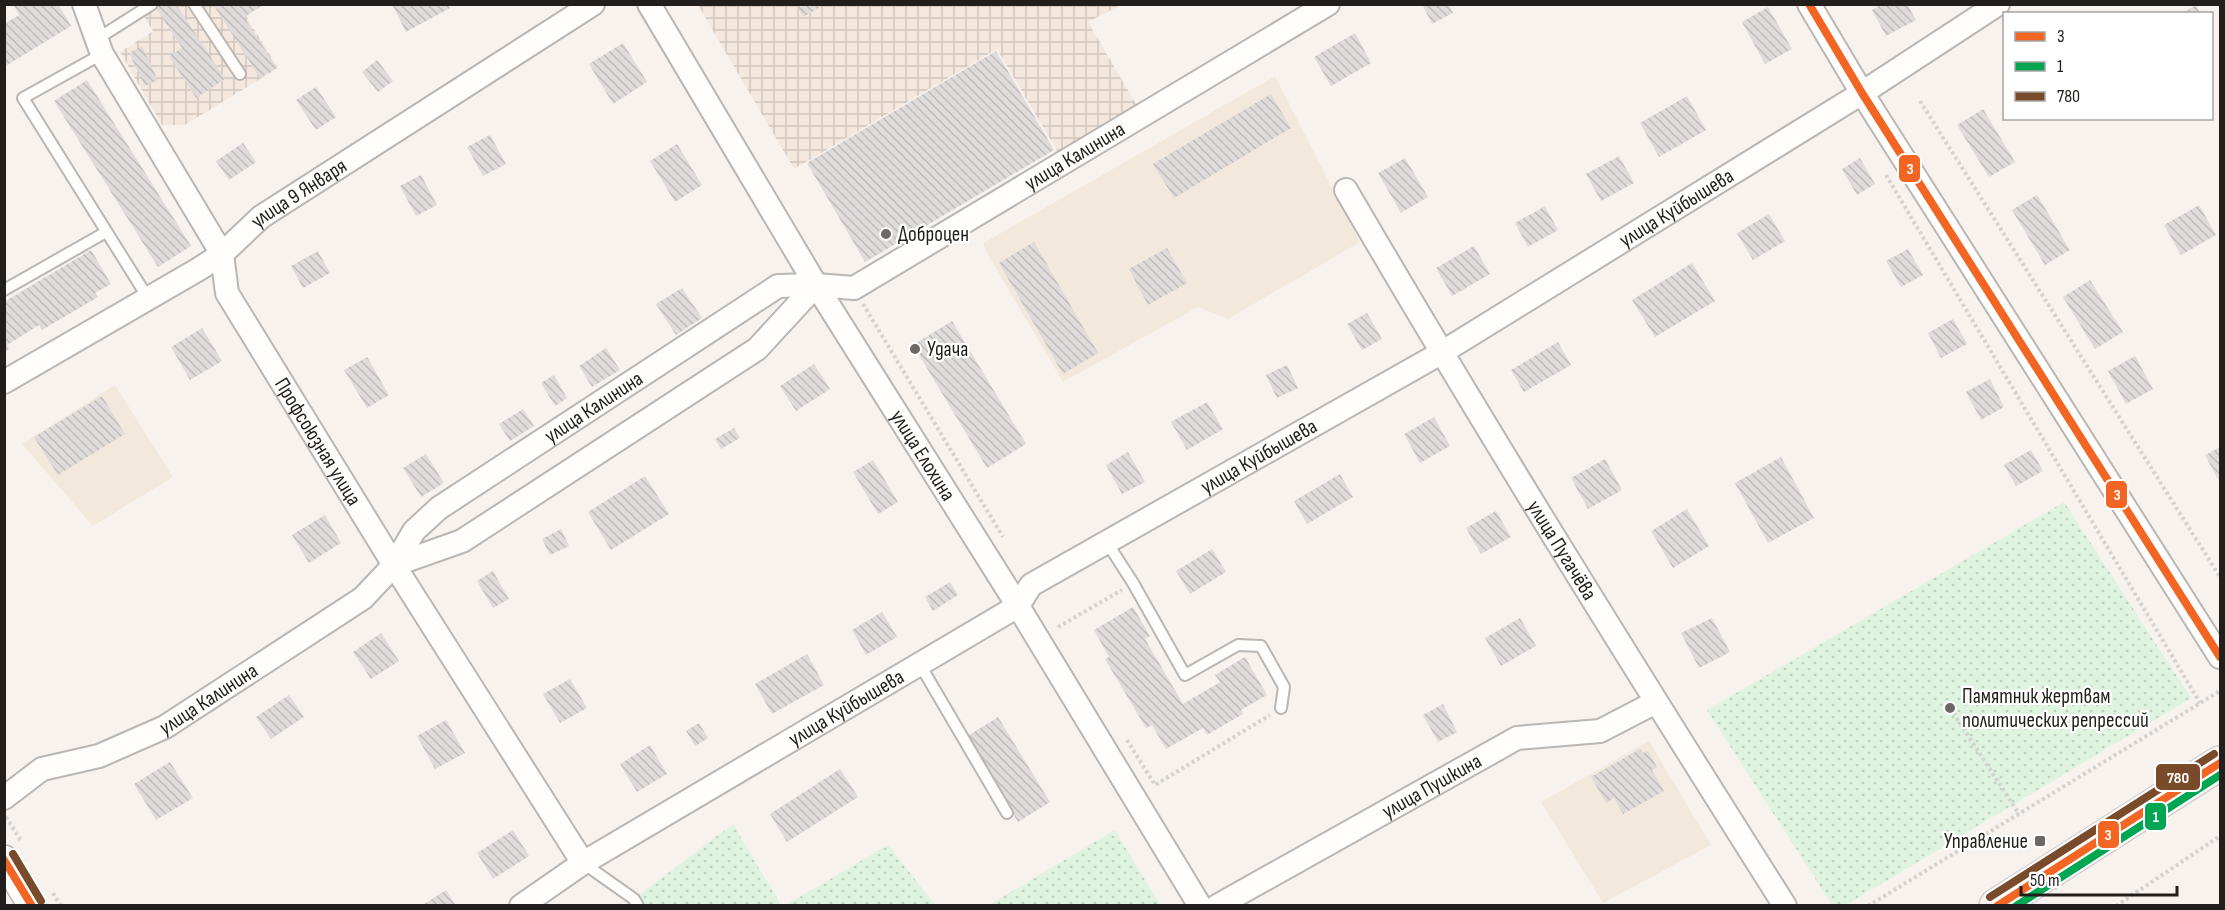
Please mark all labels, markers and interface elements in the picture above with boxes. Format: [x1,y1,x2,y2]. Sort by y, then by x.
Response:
legend [2003,12,2213,120]
text: 3 [2057,26,2065,47]
text: 1 [2057,56,2064,77]
text: 780 [2057,86,2080,107]
street label: улица Калинина [1020,116,1129,195]
street label: улица 9 Января [245,153,351,233]
line badge: 3 [1898,154,1921,183]
text: 3 [1906,160,1914,179]
street label: улица Куйбышева [1615,163,1738,252]
place label: Доброцен [898,222,969,247]
marker: Доброцен [879,227,893,241]
place label: Удача [927,337,968,362]
marker: Удача [908,342,922,356]
street label: улица Калинина [540,366,647,448]
street label: Профсоюзная улица [270,373,367,510]
street label: улица Елохина [885,405,961,505]
street label: улица Куйбышева [1196,413,1321,499]
line badge: 3 [2105,480,2128,509]
text: 3 [2113,486,2121,505]
street label: улица Пугачёва [1522,496,1602,605]
street label: улица Калинина [156,658,262,740]
street label: улица Куйбышева [784,664,908,751]
place label: Памятник жертвам политических репрессий [1962,684,2149,733]
marker: Памятник жертвам политических репрессий [1943,701,1957,715]
street label: улица Пушкина [1378,748,1486,824]
line badge: 780 [2155,763,2201,791]
text: 780 [2167,769,2189,788]
line badge: 1 [2144,802,2167,831]
text: 1 [2153,808,2160,827]
line badge: 3 [2097,820,2120,849]
text: 3 [2104,826,2112,845]
place label: Управление [1944,829,2028,854]
marker: Управление [2033,834,2047,848]
scale bar [2021,859,2177,897]
text: 50 m [2030,870,2060,891]

